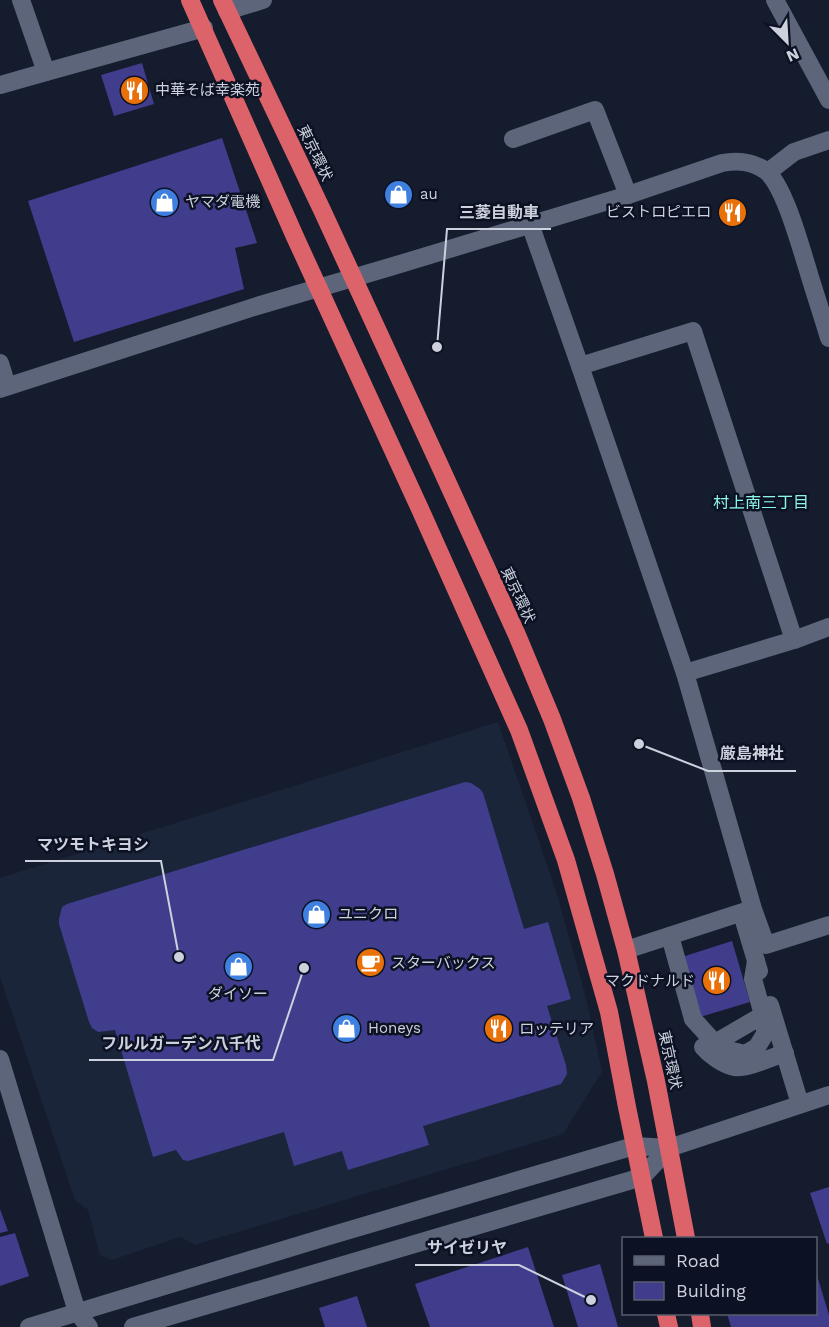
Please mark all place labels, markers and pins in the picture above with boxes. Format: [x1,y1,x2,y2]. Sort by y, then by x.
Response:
restaurant icon: 中華そば幸楽苑 [118,74,150,106]
place label: 中華そば幸楽苑 [155,81,260,99]
shop icon: au [383,178,415,210]
place label: au [420,185,438,203]
shop icon: ヤマダ電機 [148,186,180,218]
place label: ヤマダ電機 [185,193,260,211]
callout: 三菱自動車 [447,195,551,229]
restaurant icon: ビストロピエロ [716,196,748,228]
place label: ビストロピエロ [606,203,711,221]
callout: 厳島神社 [708,737,796,771]
callout: マツモトキヨシ [25,827,161,861]
shop icon: ユニクロ [301,898,333,930]
place label: ユニクロ [338,905,398,923]
cafe icon: スターバックス [354,947,386,979]
shop icon: ダイソー [222,951,254,983]
place label: スターバックス [391,954,495,972]
restaurant icon: マクドナルド [700,965,732,997]
place label: マクドナルド [605,972,695,990]
place label: ダイソー [208,985,268,1003]
shop icon: Honeys [331,1012,363,1044]
restaurant icon: ロッテリア [482,1013,514,1045]
place label: Honeys [368,1019,421,1037]
place label: ロッテリア [519,1020,594,1038]
callout: フルルガーデン八千代 [89,1026,273,1060]
callout: サイゼリヤ [415,1231,519,1265]

